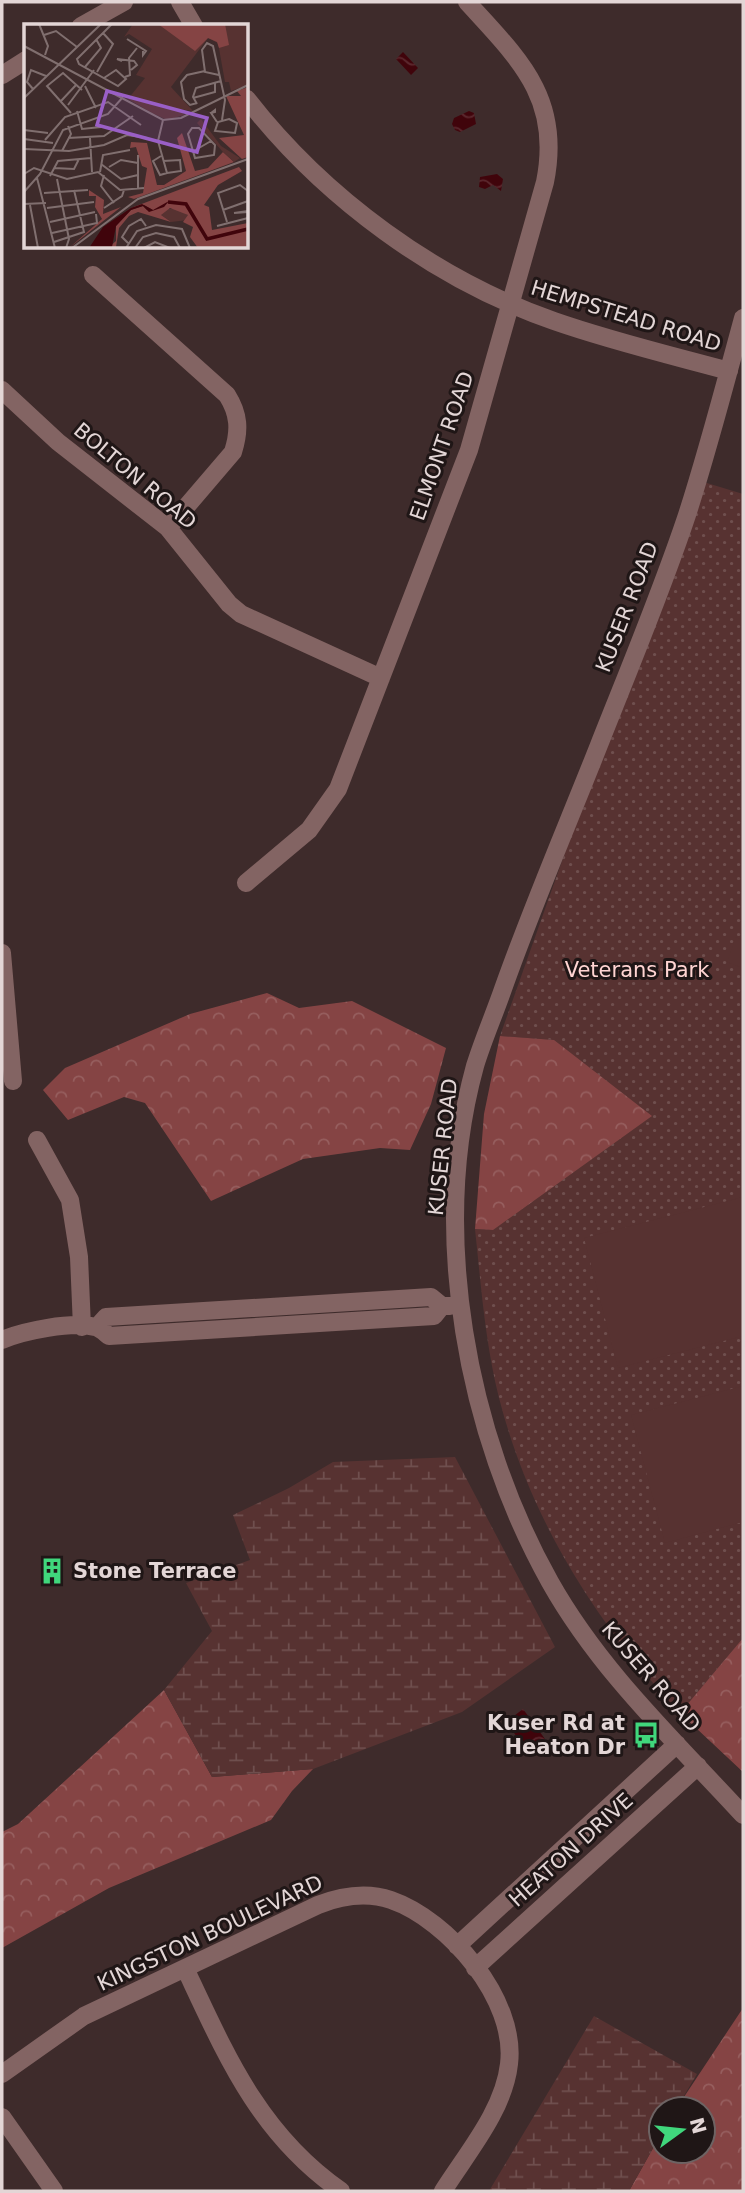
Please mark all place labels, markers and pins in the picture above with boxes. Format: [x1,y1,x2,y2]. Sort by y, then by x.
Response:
building icon: Stone Terrace [37,1556,67,1586]
place label: Stone Terrace [73,1559,236,1583]
place label: Kuser Rd at Heaton Dr [487,1711,626,1759]
bus stop icon: Kuser Rd at Heaton Dr [631,1720,661,1750]

